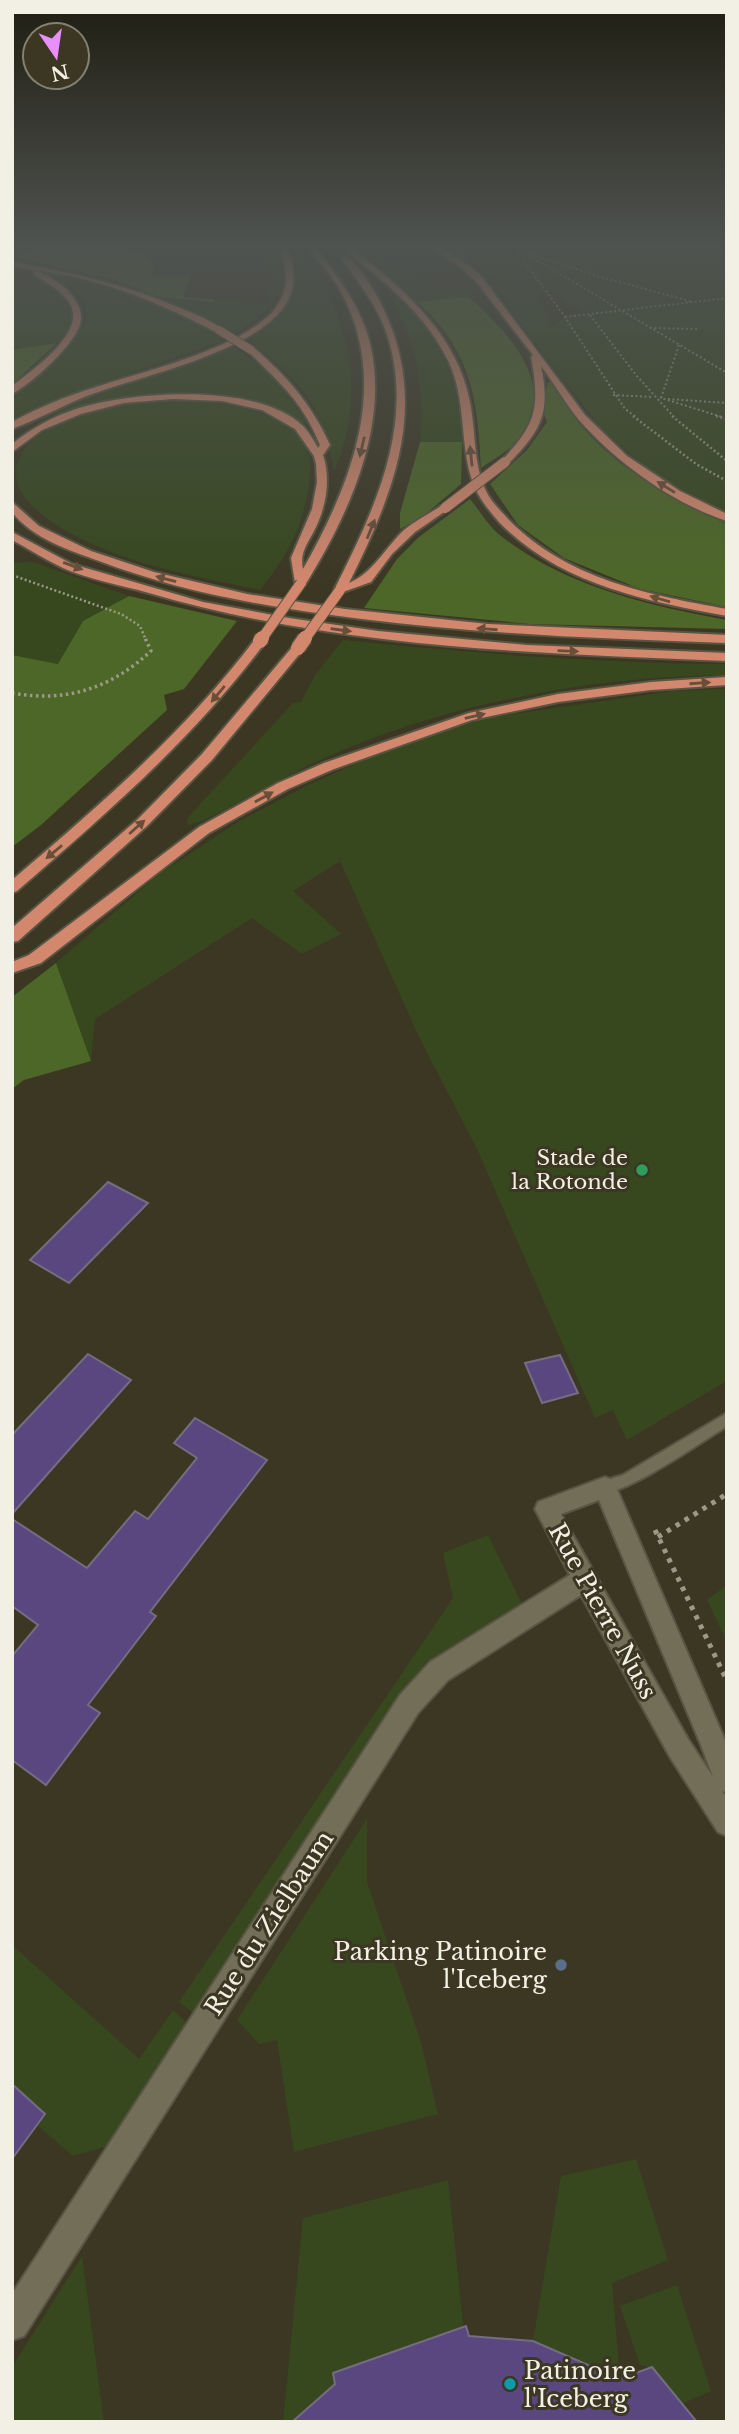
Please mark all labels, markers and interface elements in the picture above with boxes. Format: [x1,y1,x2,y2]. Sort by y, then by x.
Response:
north arrow [21,21,91,91]
text: N [48,59,71,85]
one-way arrow [357,436,368,458]
one-way arrow [465,445,476,467]
one-way arrow [657,481,676,494]
one-way arrow [366,518,377,539]
one-way arrow [62,561,83,572]
one-way arrow [155,573,177,584]
one-way arrow [649,594,670,604]
one-way arrow [476,623,498,634]
one-way arrow [330,624,352,635]
one-way arrow [557,645,579,656]
one-way arrow [689,677,711,688]
one-way arrow [211,686,226,703]
one-way arrow [465,710,487,721]
one-way arrow [254,791,273,803]
one-way arrow [128,819,146,835]
one-way arrow [45,844,63,860]
place label: Stade de la Rotonde [511,1145,628,1195]
marker: Stade de la Rotonde [634,1162,650,1178]
street label: Rue Pierre Nuss [543,1518,663,1704]
street label: Rue du Zielbaum [199,1825,340,2021]
place label: Parking Patinoire l'Iceberg [333,1937,548,1994]
marker: Parking Patinoire l'Iceberg [553,1957,569,1973]
place label: Patinoire l'Iceberg [524,2356,636,2413]
marker: Patinoire l'Iceberg [502,2376,518,2392]

